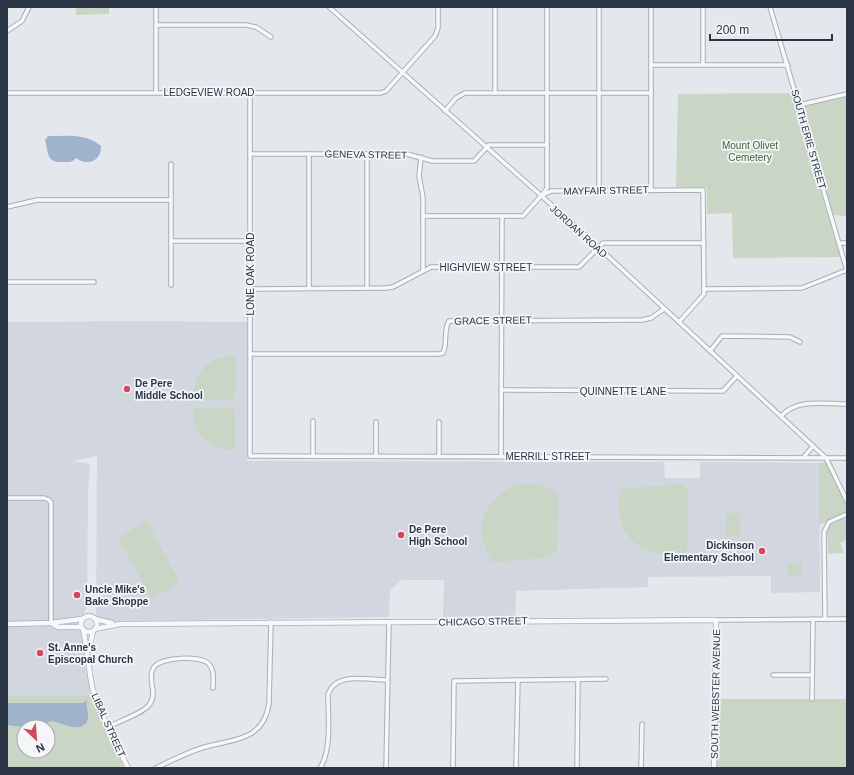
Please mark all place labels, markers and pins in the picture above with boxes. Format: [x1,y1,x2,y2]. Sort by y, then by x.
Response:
place label: De Pere Middle School [135,378,203,401]
marker: De Pere Middle School [122,384,132,394]
place label: De Pere High School [409,524,468,547]
marker: De Pere High School [396,530,406,540]
place label: Dickinson Elementary School [664,540,754,563]
marker: Dickinson Elementary School [757,546,767,556]
place label: Uncle Mike's Bake Shoppe [85,584,149,607]
marker: Uncle Mike's Bake Shoppe [72,590,82,600]
place label: St. Anne's Episcopal Church [48,642,133,665]
marker: St. Anne's Episcopal Church [35,648,45,658]

